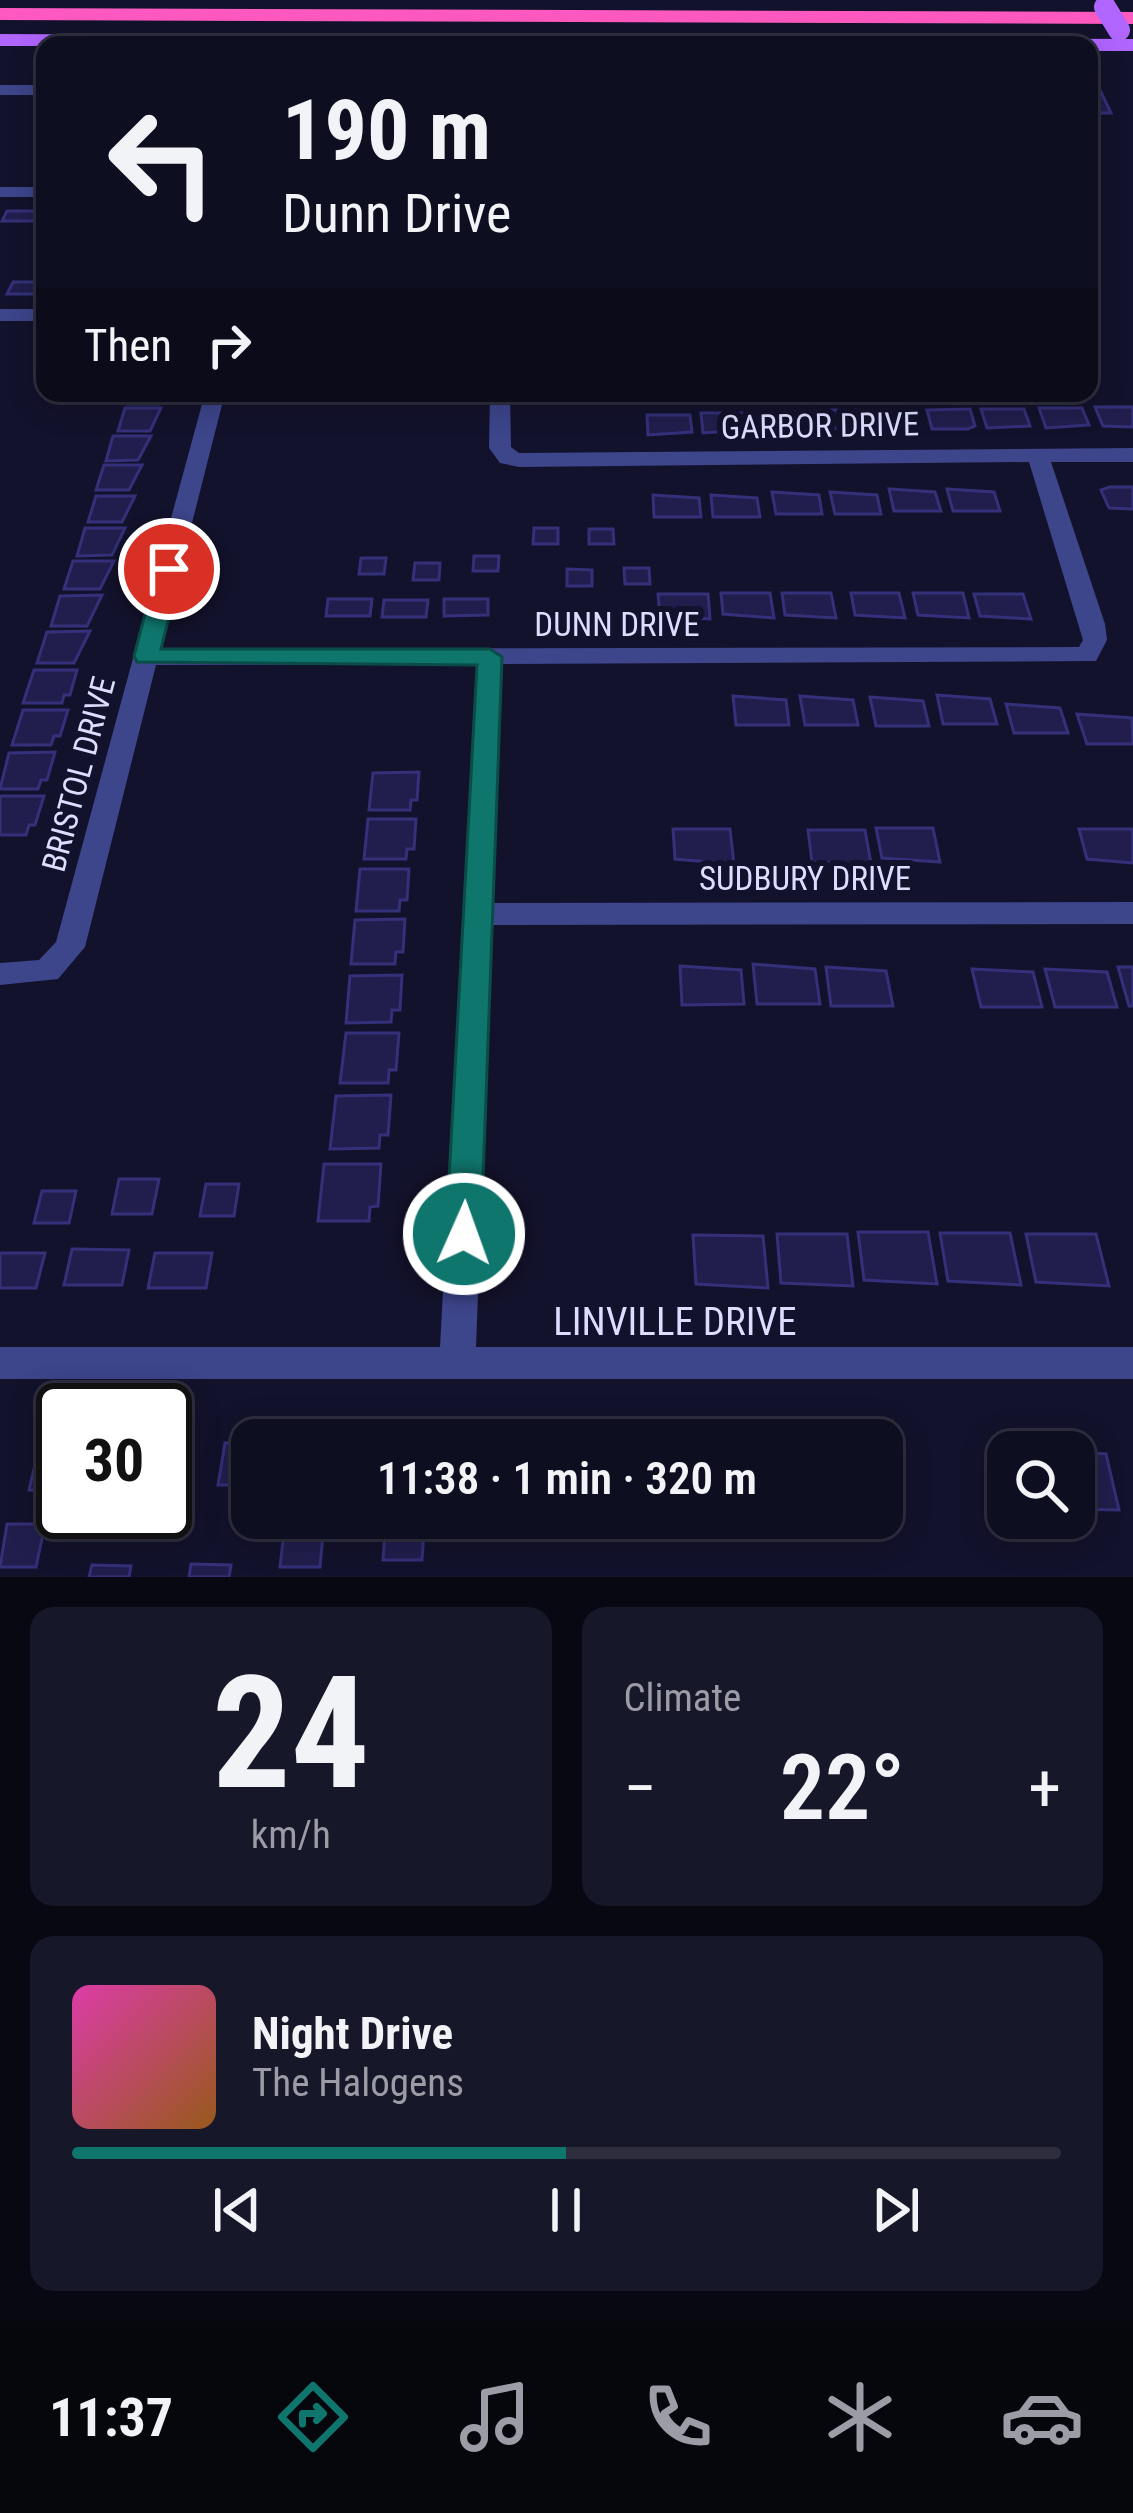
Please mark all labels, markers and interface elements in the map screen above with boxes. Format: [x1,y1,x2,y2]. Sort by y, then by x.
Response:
text: 190 m [282,81,491,180]
icon: left [84,84,240,240]
text: Dunn Drive [282,182,511,245]
icon: right [196,312,262,378]
text: Then [84,319,172,372]
street label: GARBOR DRIVE [720,404,920,447]
pin [118,518,220,620]
icon: arrive [136,536,202,602]
street label: DUNN DRIVE [534,605,700,644]
street label: BRISTOL DRIVE [34,672,123,876]
street label: SUDBURY DRIVE [699,859,911,898]
position arrow [401,1171,527,1297]
street label: LINVILLE DRIVE [553,1299,797,1345]
speed limit sign: 30 [36,1383,192,1539]
map controls [987,1431,1095,1539]
button: search [987,1431,1095,1539]
text: 11:38 · 1 min · 320 m [377,1452,757,1505]
text: 24 [212,1642,370,1825]
text: Climate [624,1675,741,1721]
text: 22° [780,1736,905,1841]
text: − [624,1750,657,1827]
text: + [1028,1750,1061,1827]
text: km/h [251,1812,331,1858]
text: Night Drive [252,2007,453,2060]
text: The Halogens [252,2060,464,2106]
icon: previous [204,2177,270,2243]
icon: pause [533,2177,599,2243]
icon: next [863,2177,929,2243]
icon: directions [271,2375,355,2459]
icon: music [453,2375,537,2459]
icon: phone [636,2375,720,2459]
icon: climate [818,2375,902,2459]
icon: car [1000,2375,1084,2459]
text: 11:37 [49,2386,173,2449]

